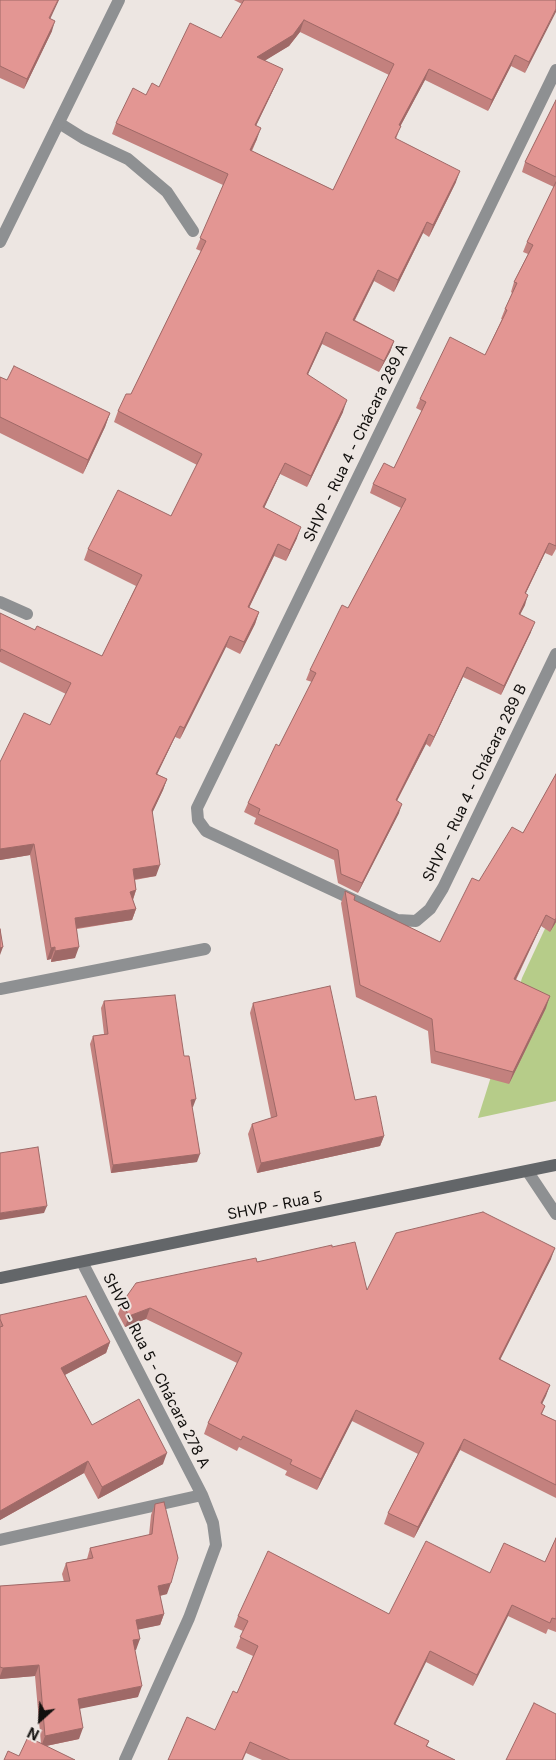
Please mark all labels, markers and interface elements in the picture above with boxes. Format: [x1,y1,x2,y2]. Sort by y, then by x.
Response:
street label: SHVP - Rua 4 - Chácara 289 A [300,341,412,545]
street label: SHVP - Rua 4 - Chácara 289 B [419,681,531,885]
street label: SHVP - Rua 5 [226,1188,324,1224]
street label: SHVP - Rua 5 - Chácara 278 A [99,1270,213,1472]
north arrow [15,1695,65,1745]
text: N [25,1724,42,1744]

